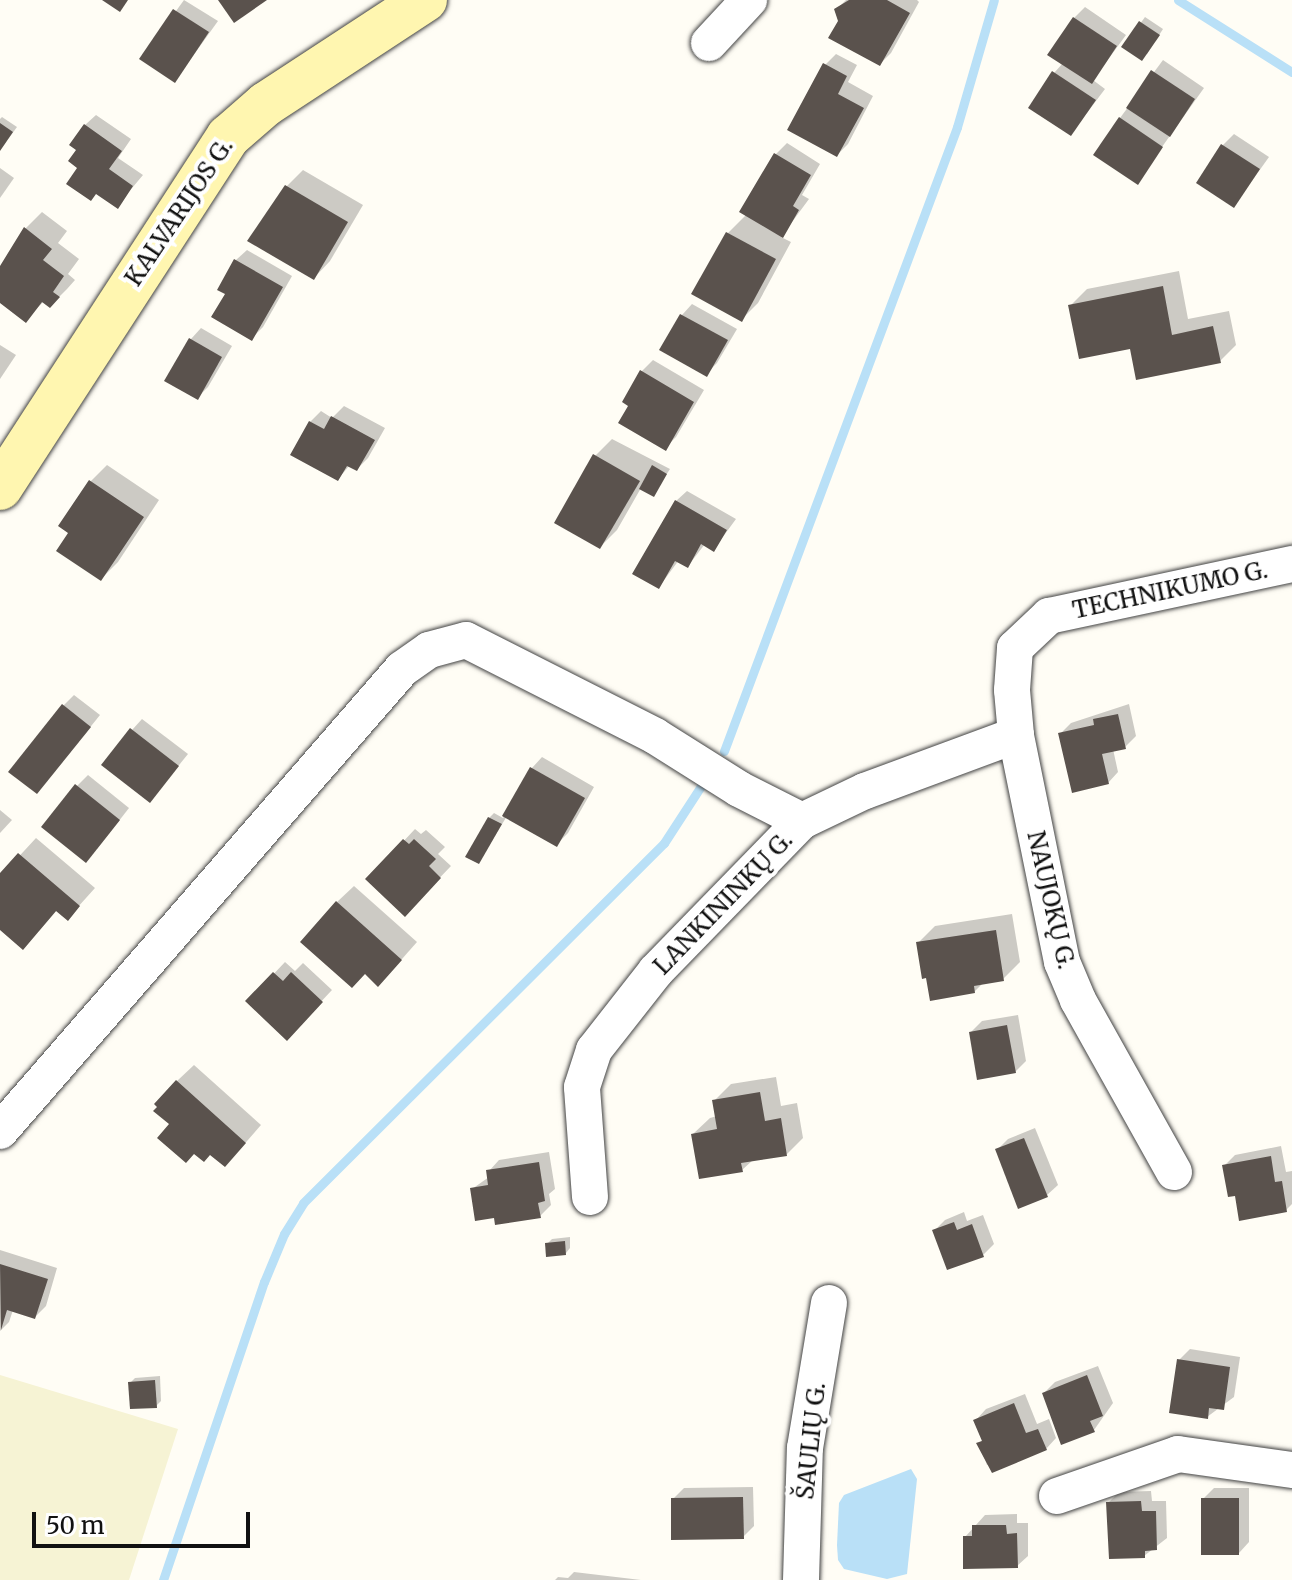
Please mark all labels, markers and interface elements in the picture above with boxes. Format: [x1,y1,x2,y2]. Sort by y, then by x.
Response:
street label: KALVARIJOS G. [119,133,239,291]
street label: TECHNIKUMO G. [1070,555,1270,625]
street label: LANKININKŲ G. [647,826,799,980]
street label: NAUJOKŲ G. [1021,828,1081,972]
street label: ŠAULIŲ G. [791,1381,831,1501]
scale bar [36,1496,254,1546]
text: 50 m [46,1510,105,1541]

